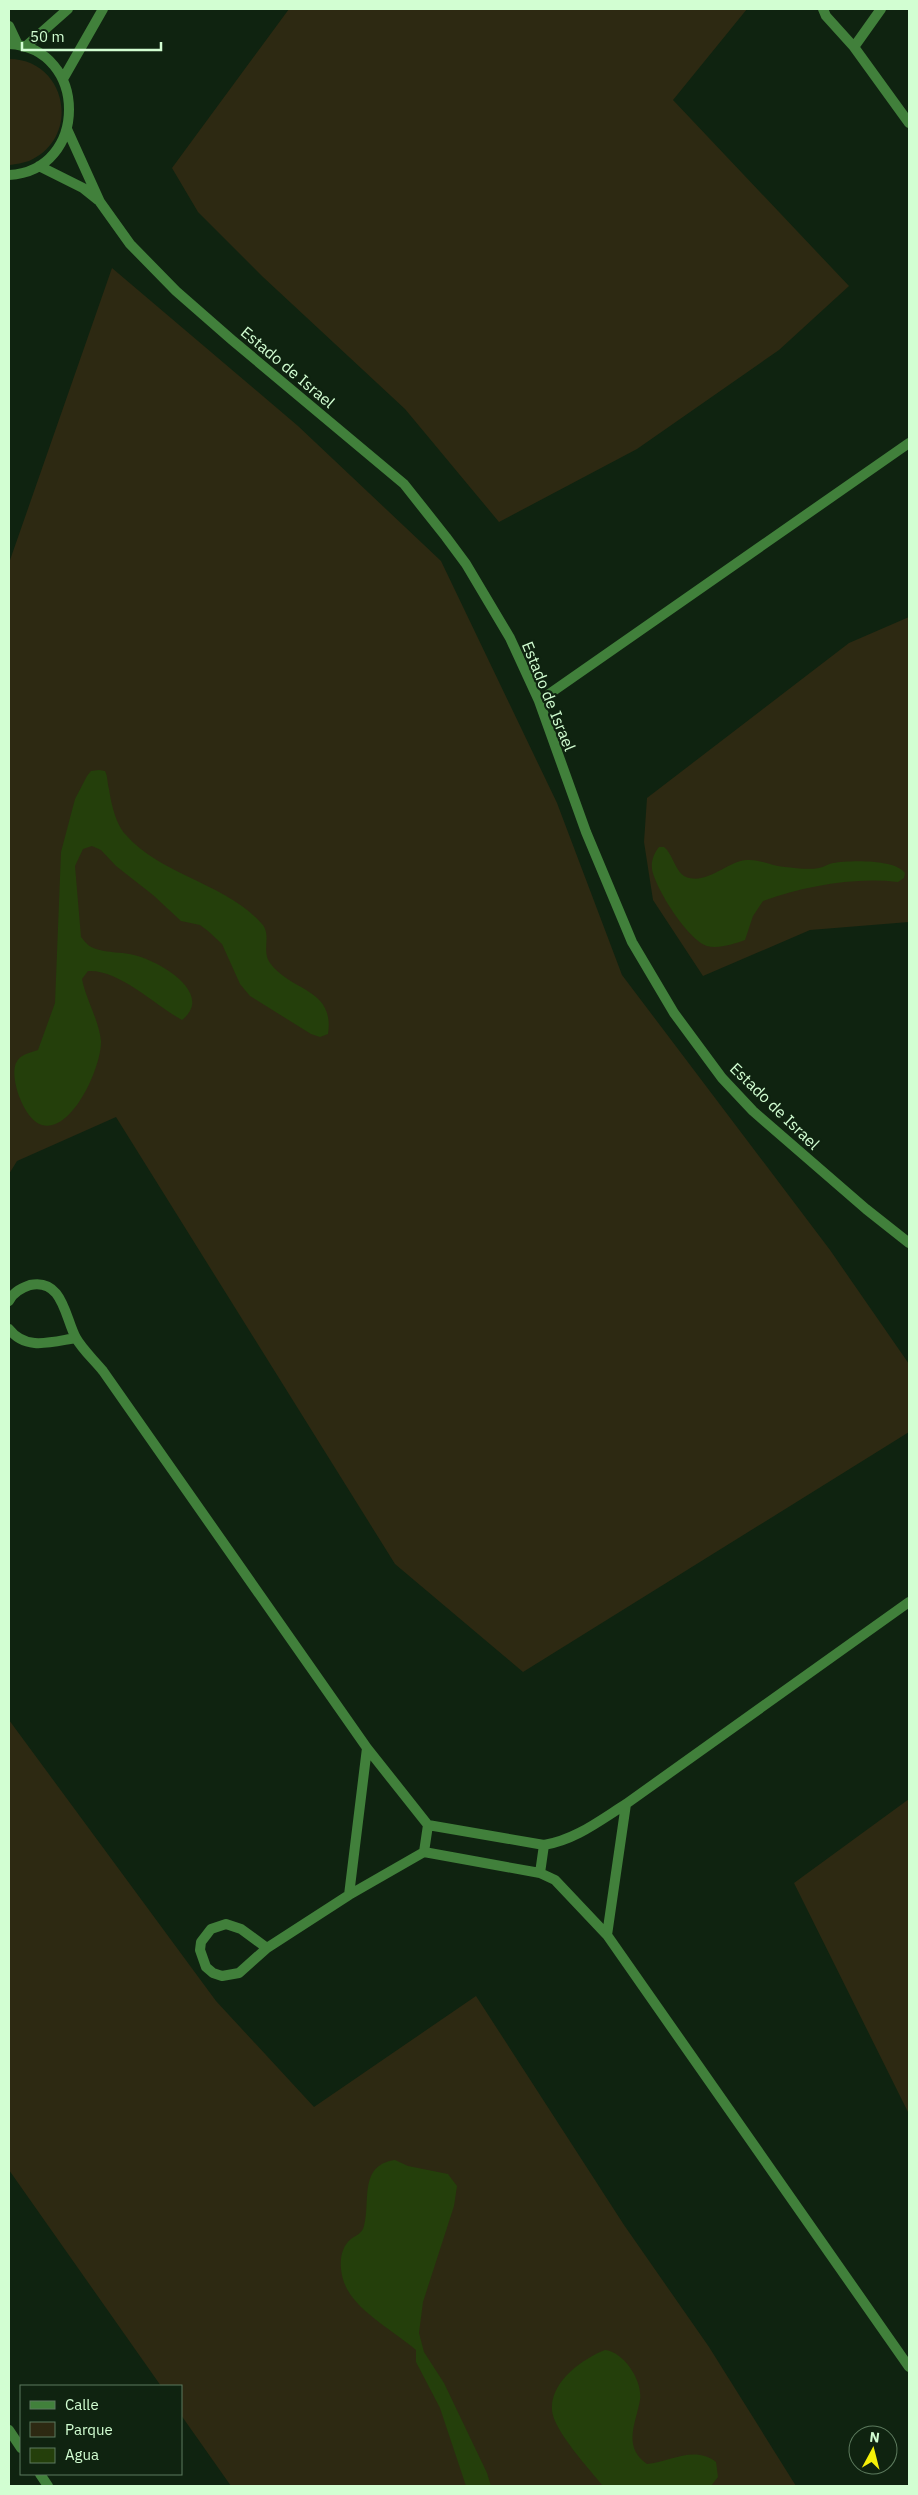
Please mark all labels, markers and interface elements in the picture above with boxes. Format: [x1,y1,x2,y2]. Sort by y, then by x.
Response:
scale bar [22,20,161,52]
text: 50 m [30,27,65,46]
street label: Estado de Israel [237,322,339,412]
street label: Estado de Israel [518,638,580,754]
street label: Estado de Israel [726,1058,824,1154]
legend [20,2385,182,2475]
text: Calle [65,2395,99,2414]
text: Parque [65,2420,113,2439]
north arrow [848,2425,898,2475]
text: N [868,2428,881,2447]
text: Agua [65,2445,99,2464]

